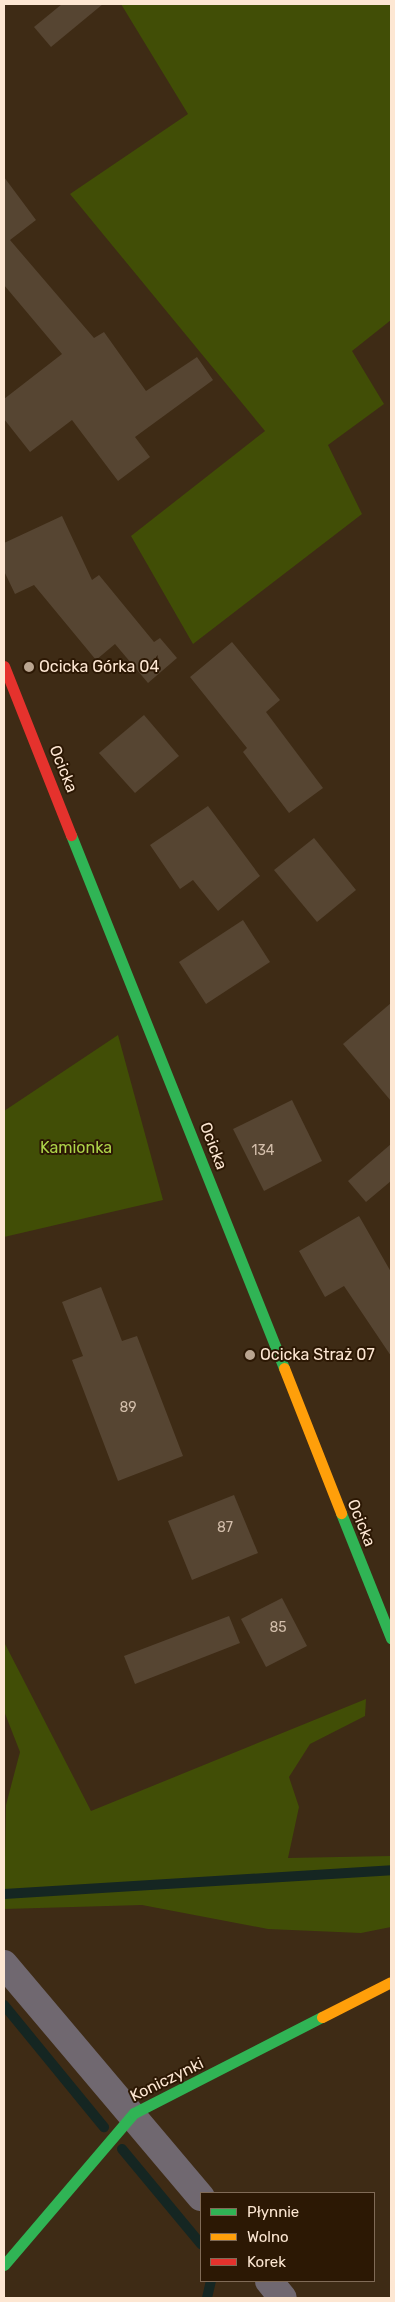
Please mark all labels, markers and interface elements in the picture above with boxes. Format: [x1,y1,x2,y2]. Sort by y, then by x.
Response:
place label: Ocicka Górka 04 [39,657,159,677]
marker: Ocicka Górka 04 [23,661,35,673]
street label: Ocicka [45,743,81,795]
street label: Ocicka [195,1120,231,1172]
park label: Kamionka [40,1138,112,1158]
house number: 134 [251,1143,275,1159]
place label: Ocicka Straż 07 [260,1345,375,1365]
marker: Ocicka Straż 07 [244,1349,256,1361]
house number: 89 [119,1400,137,1416]
street label: Ocicka [343,1497,379,1549]
house number: 87 [217,1520,233,1536]
house number: 85 [269,1620,287,1636]
street label: Koniczynki [127,2054,207,2106]
legend [200,2192,375,2282]
text: Płynnie [247,2203,299,2221]
text: Wolno [247,2228,289,2246]
text: Korek [247,2253,286,2271]

